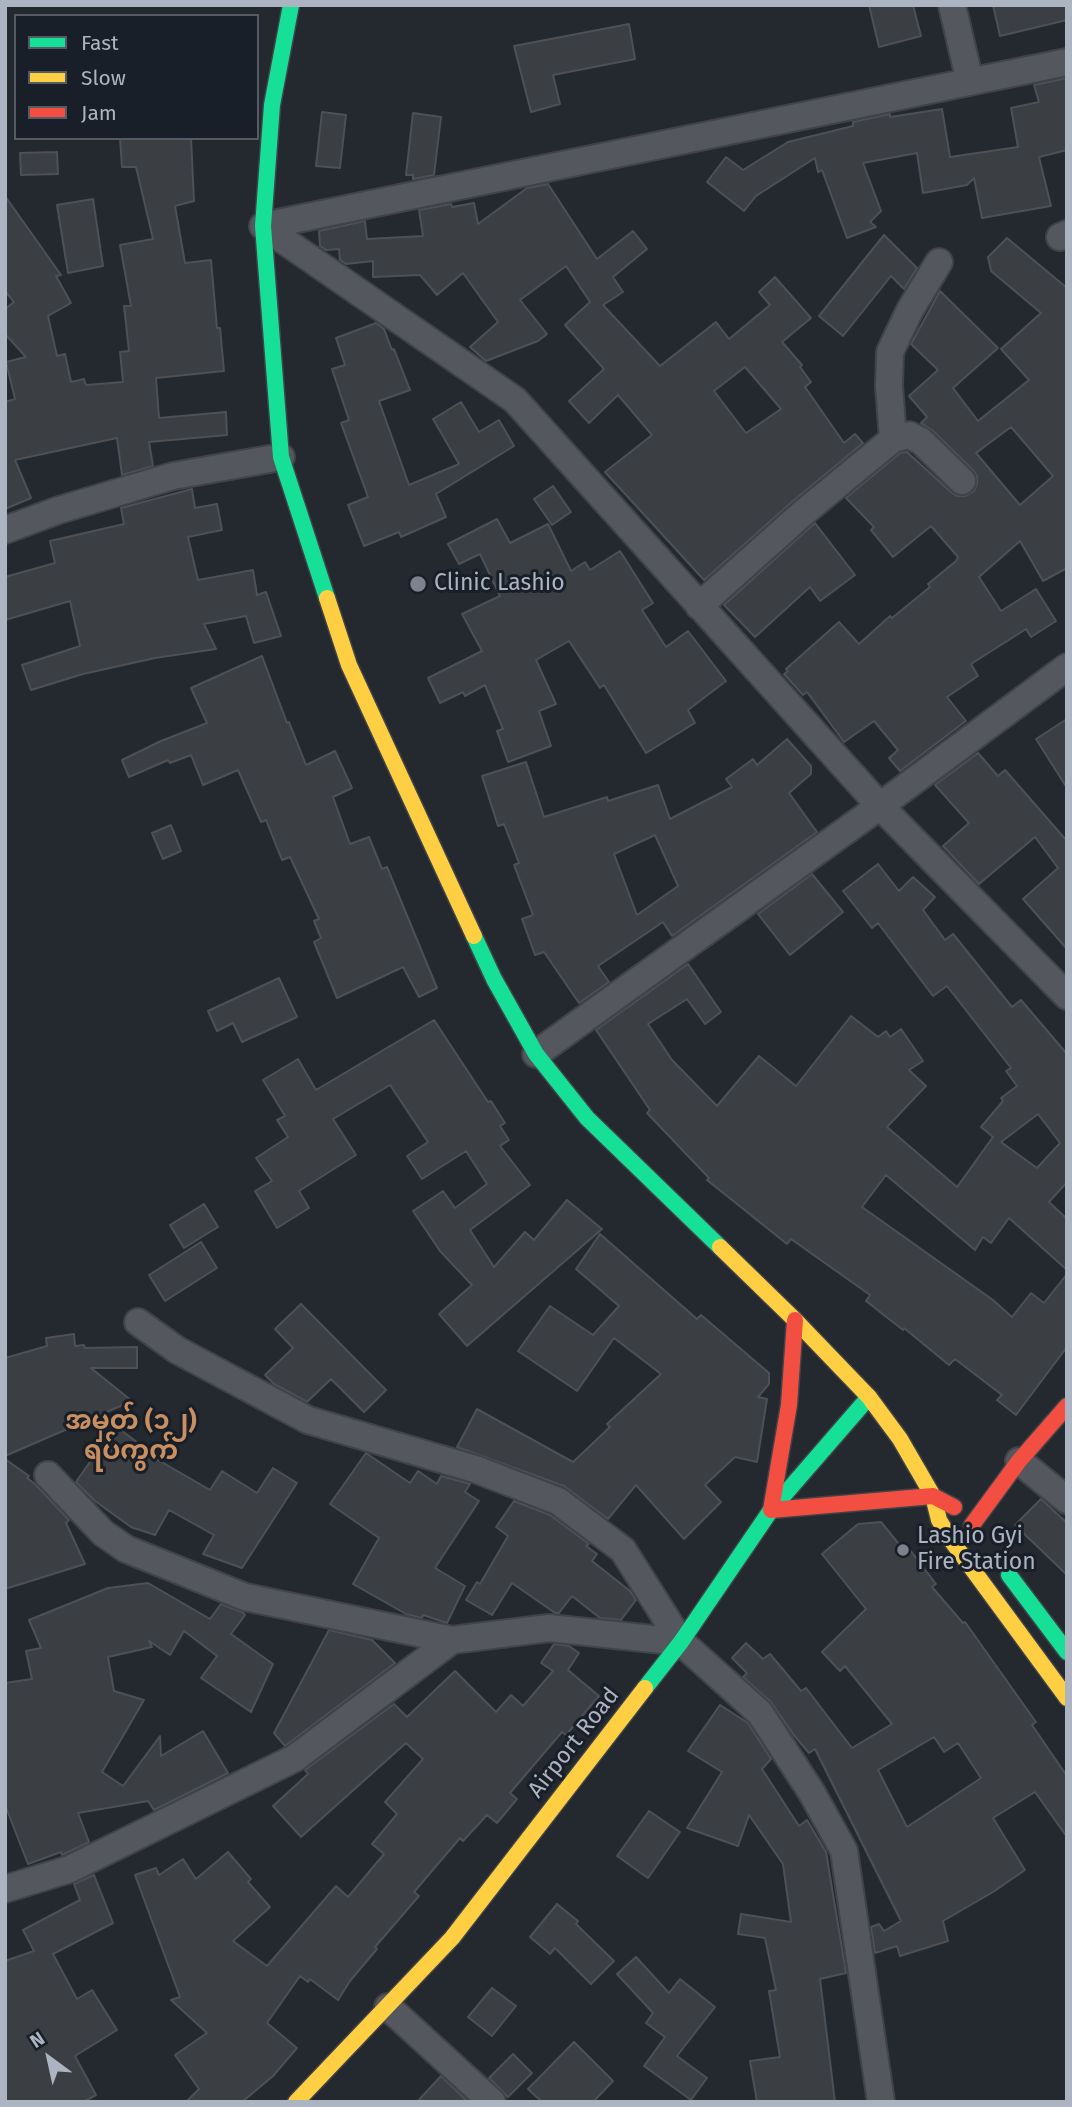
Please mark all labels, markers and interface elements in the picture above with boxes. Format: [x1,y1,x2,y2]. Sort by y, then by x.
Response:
legend [14,14,259,140]
text: Fast [81,30,119,56]
text: Slow [81,65,126,91]
text: Jam [81,100,117,126]
place label: Clinic Lashio [434,570,565,598]
marker: Clinic Lashio [408,574,428,594]
district label: အမှတ် (၁၂) ရပ်ကွက် [65,1406,197,1468]
place label: Lashio Gyi Fire Station [917,1523,1036,1577]
marker: Lashio Gyi Fire Station [895,1542,911,1558]
street label: Airport Road [523,1683,625,1803]
north arrow [14,2023,84,2093]
text: N [26,2027,49,2053]

